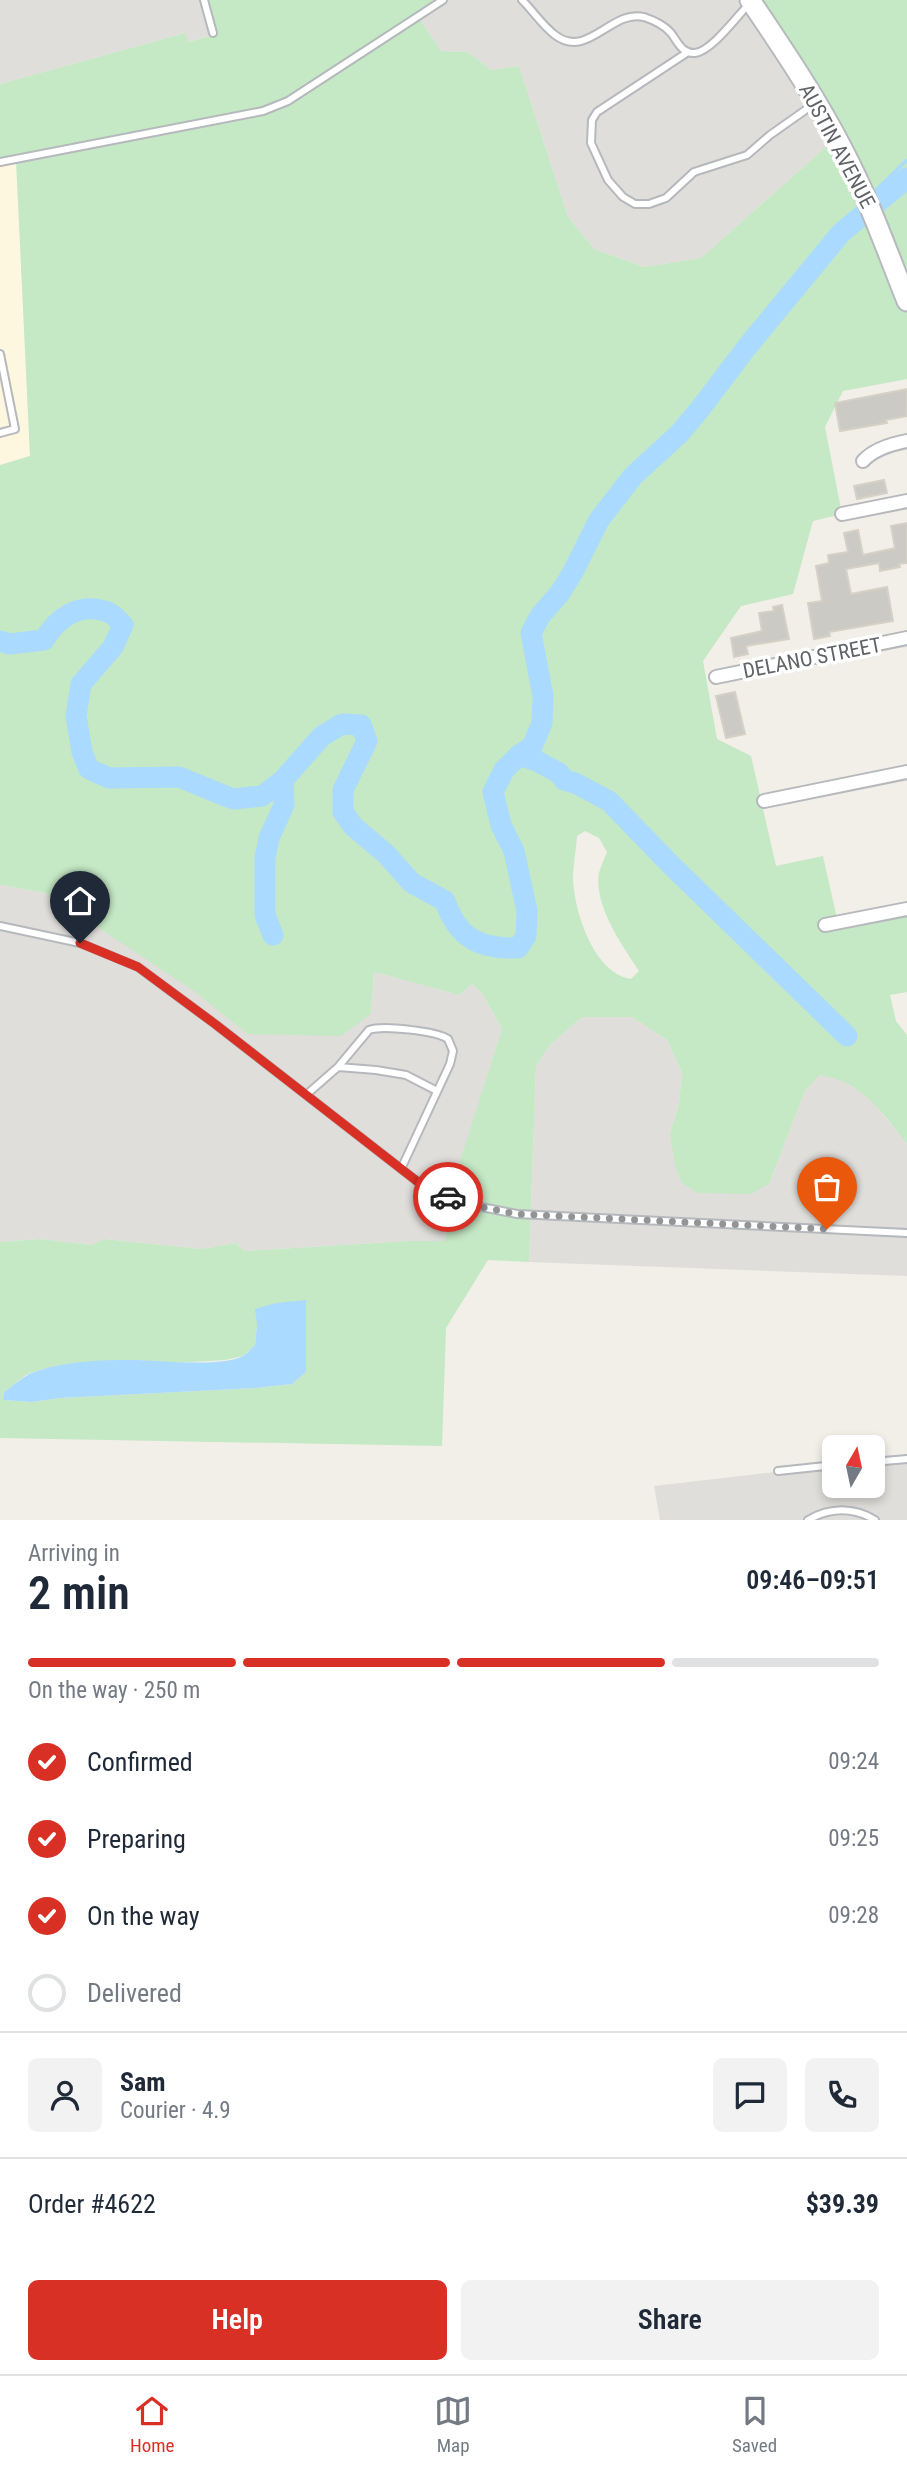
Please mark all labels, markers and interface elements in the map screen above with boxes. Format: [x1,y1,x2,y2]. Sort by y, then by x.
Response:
street label: AUSTIN AVENUE [794,80,880,212]
street label: DELANO STREET [741,633,883,683]
pin [50,871,110,943]
icon: home [61,882,99,920]
pin [797,1157,857,1229]
courier [413,1162,483,1232]
icon: bag [808,1168,846,1206]
icon: car [429,1178,467,1216]
north arrow [822,1435,886,1498]
map controls [822,1435,885,1498]
text: Arriving in [28,1540,120,1567]
text: 09:46–09:51 [746,1565,879,1595]
text: 2 min [28,1566,130,1620]
text: On the way · 250 m [28,1677,200,1704]
icon: check [28,1743,66,1781]
text: Confirmed [87,1747,193,1777]
text: 09:24 [828,1748,879,1775]
icon: check [28,1820,66,1858]
text: Preparing [87,1824,186,1854]
text: 09:25 [828,1825,879,1852]
icon: check [28,1897,66,1935]
text: On the way [87,1901,200,1931]
text: 09:28 [828,1902,879,1929]
text: Delivered [87,1978,182,2008]
button: person [28,2058,102,2132]
button: chat [713,2058,787,2132]
button: phone [805,2058,879,2132]
text: Sam [120,2067,166,2097]
text: Courier · 4.9 [120,2097,231,2124]
text: Order #4622 [28,2189,156,2219]
text: $39.39 [806,2189,879,2219]
button: Help [28,2280,447,2360]
button: Share [461,2280,879,2360]
tab: Home [130,2392,174,2457]
tab: Map [434,2392,472,2457]
tab: Saved [732,2392,777,2457]

